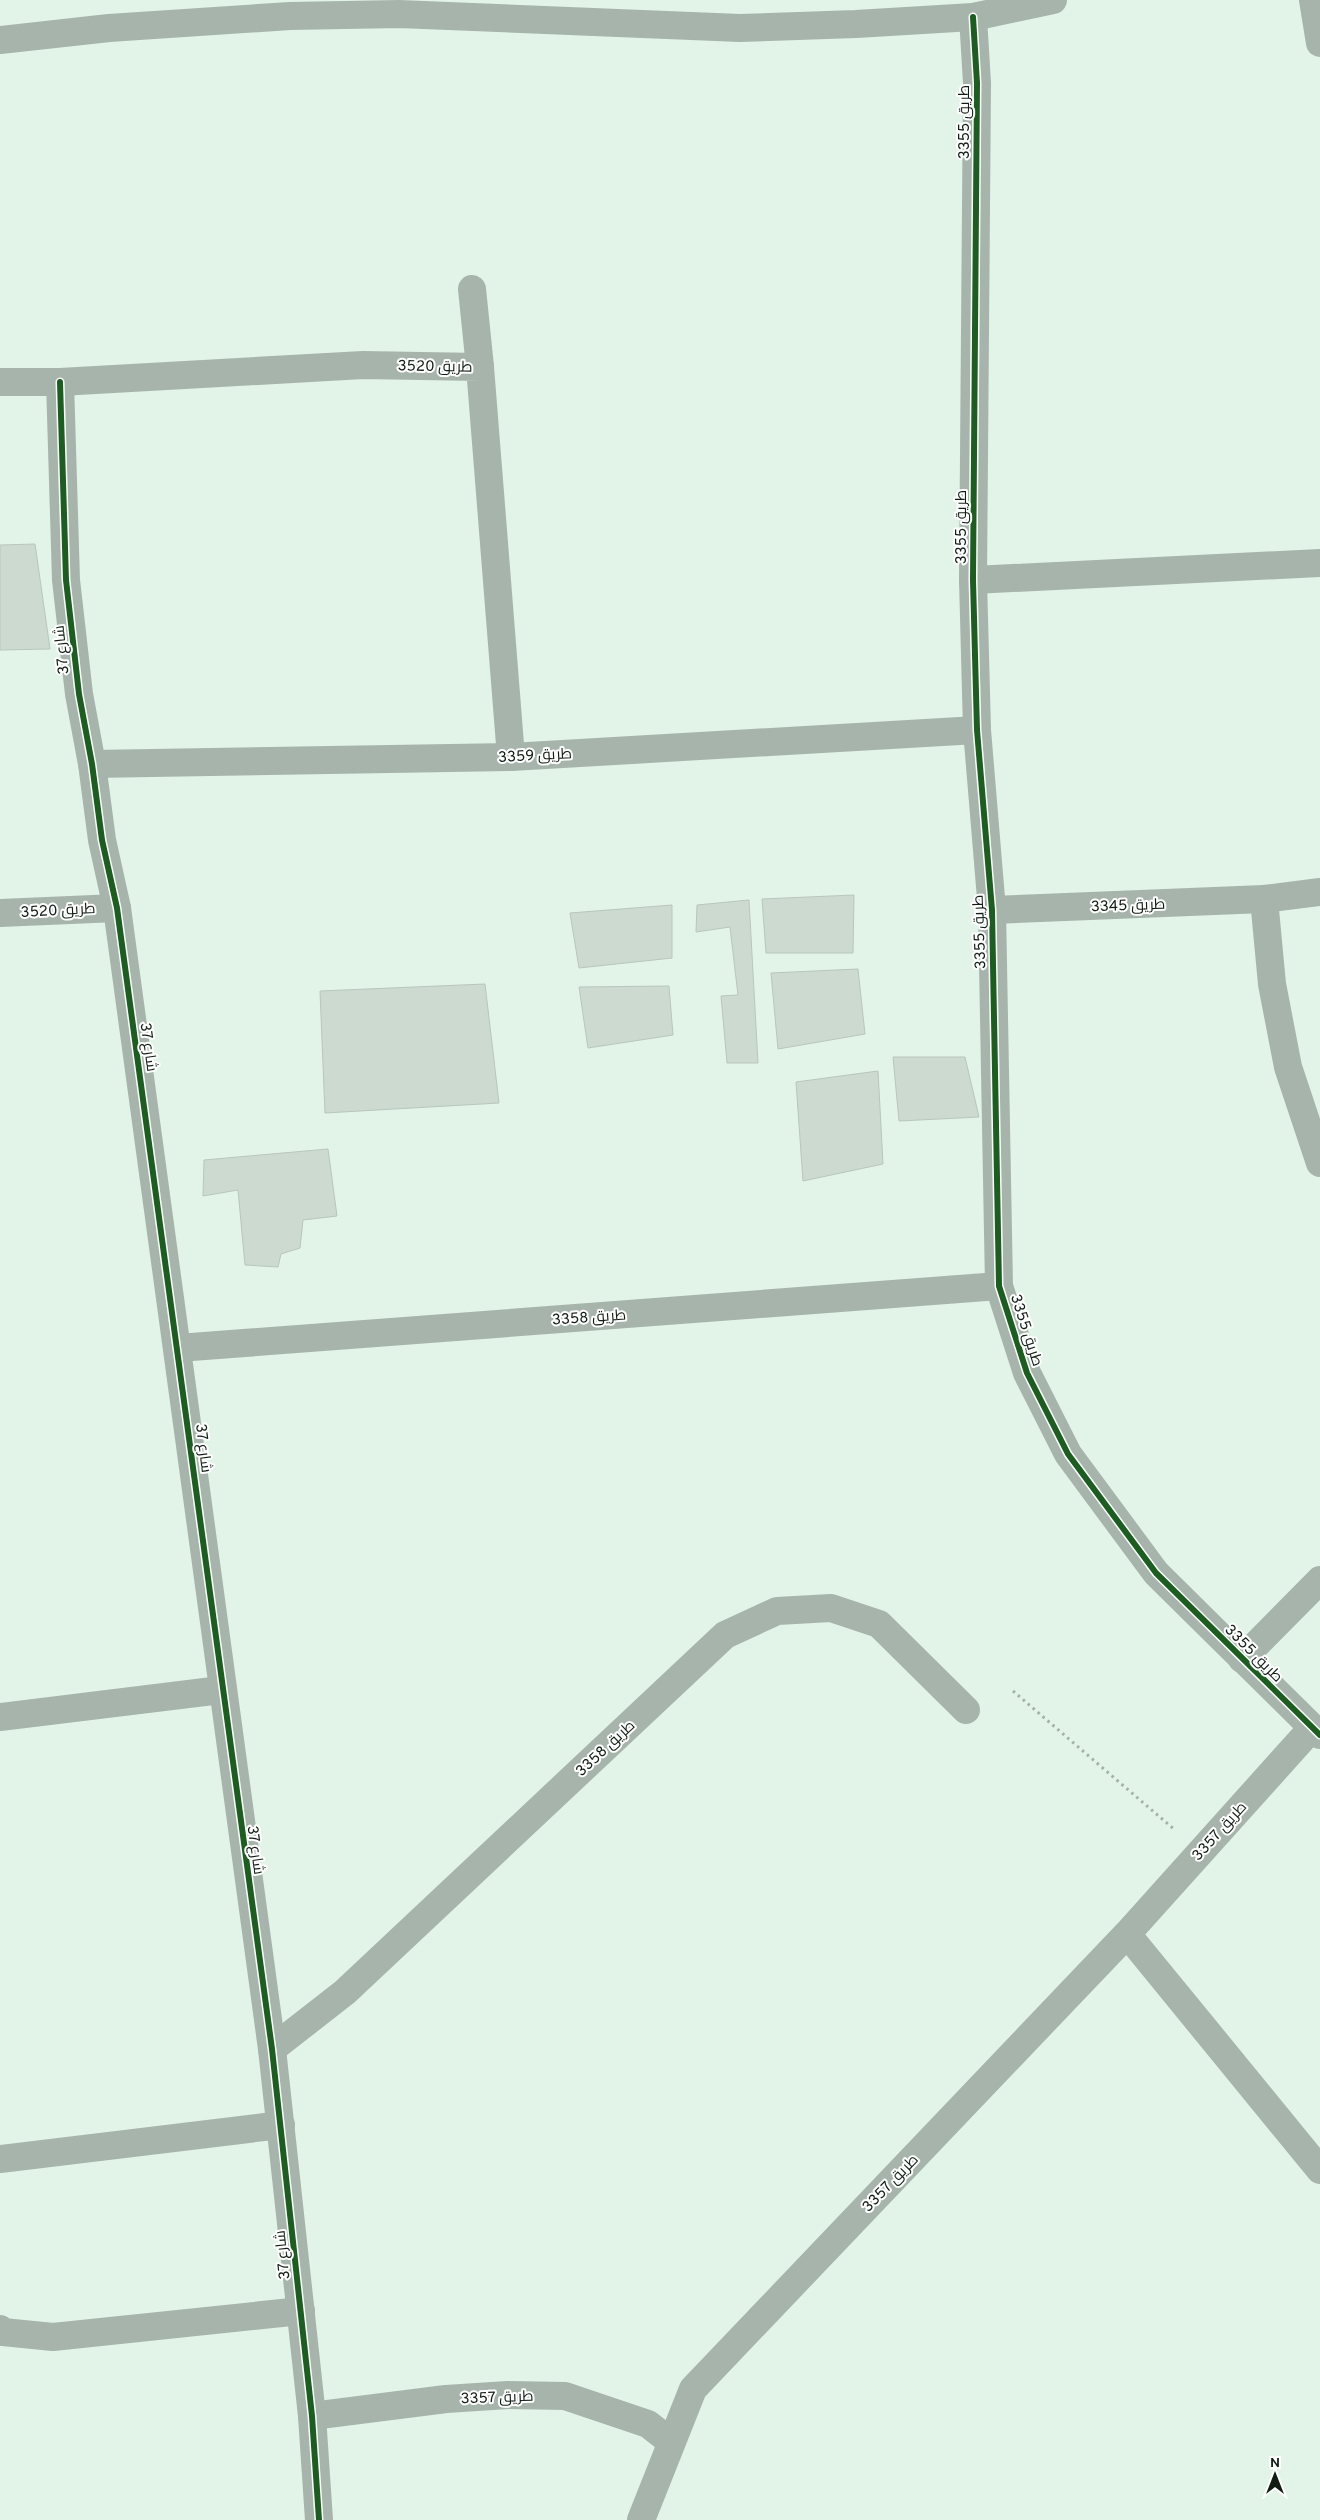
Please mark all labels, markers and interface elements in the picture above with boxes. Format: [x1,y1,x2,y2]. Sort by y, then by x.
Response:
street label: طريق 3355 [956,85,975,159]
street label: طريق 3520 [397,357,473,378]
street label: طريق 3355 [953,490,972,564]
street label: شارع 37 [50,624,75,675]
street label: طريق 3359 [498,745,573,768]
street label: طريق 3355 [970,894,991,970]
street label: طريق 3345 [1090,896,1166,917]
street label: طريق 3520 [20,900,96,923]
street label: شارع 37 [135,1021,160,1073]
street label: طريق 3355 [1005,1292,1046,1369]
street label: طريق 3358 [551,1306,627,1331]
street label: شارع 37 [190,1423,215,1474]
street label: طريق 3355 [1220,1621,1286,1687]
street label: طريق 3358 [572,1717,640,1781]
street label: طريق 3357 [1189,1799,1252,1865]
street label: شارع 37 [242,1824,267,1876]
street label: طريق 3357 [859,2151,923,2217]
street label: شارع 37 [271,2229,296,2280]
street label: طريق 3357 [460,2388,534,2409]
north arrow [1250,2450,1300,2500]
text: N [1270,2455,1280,2472]

